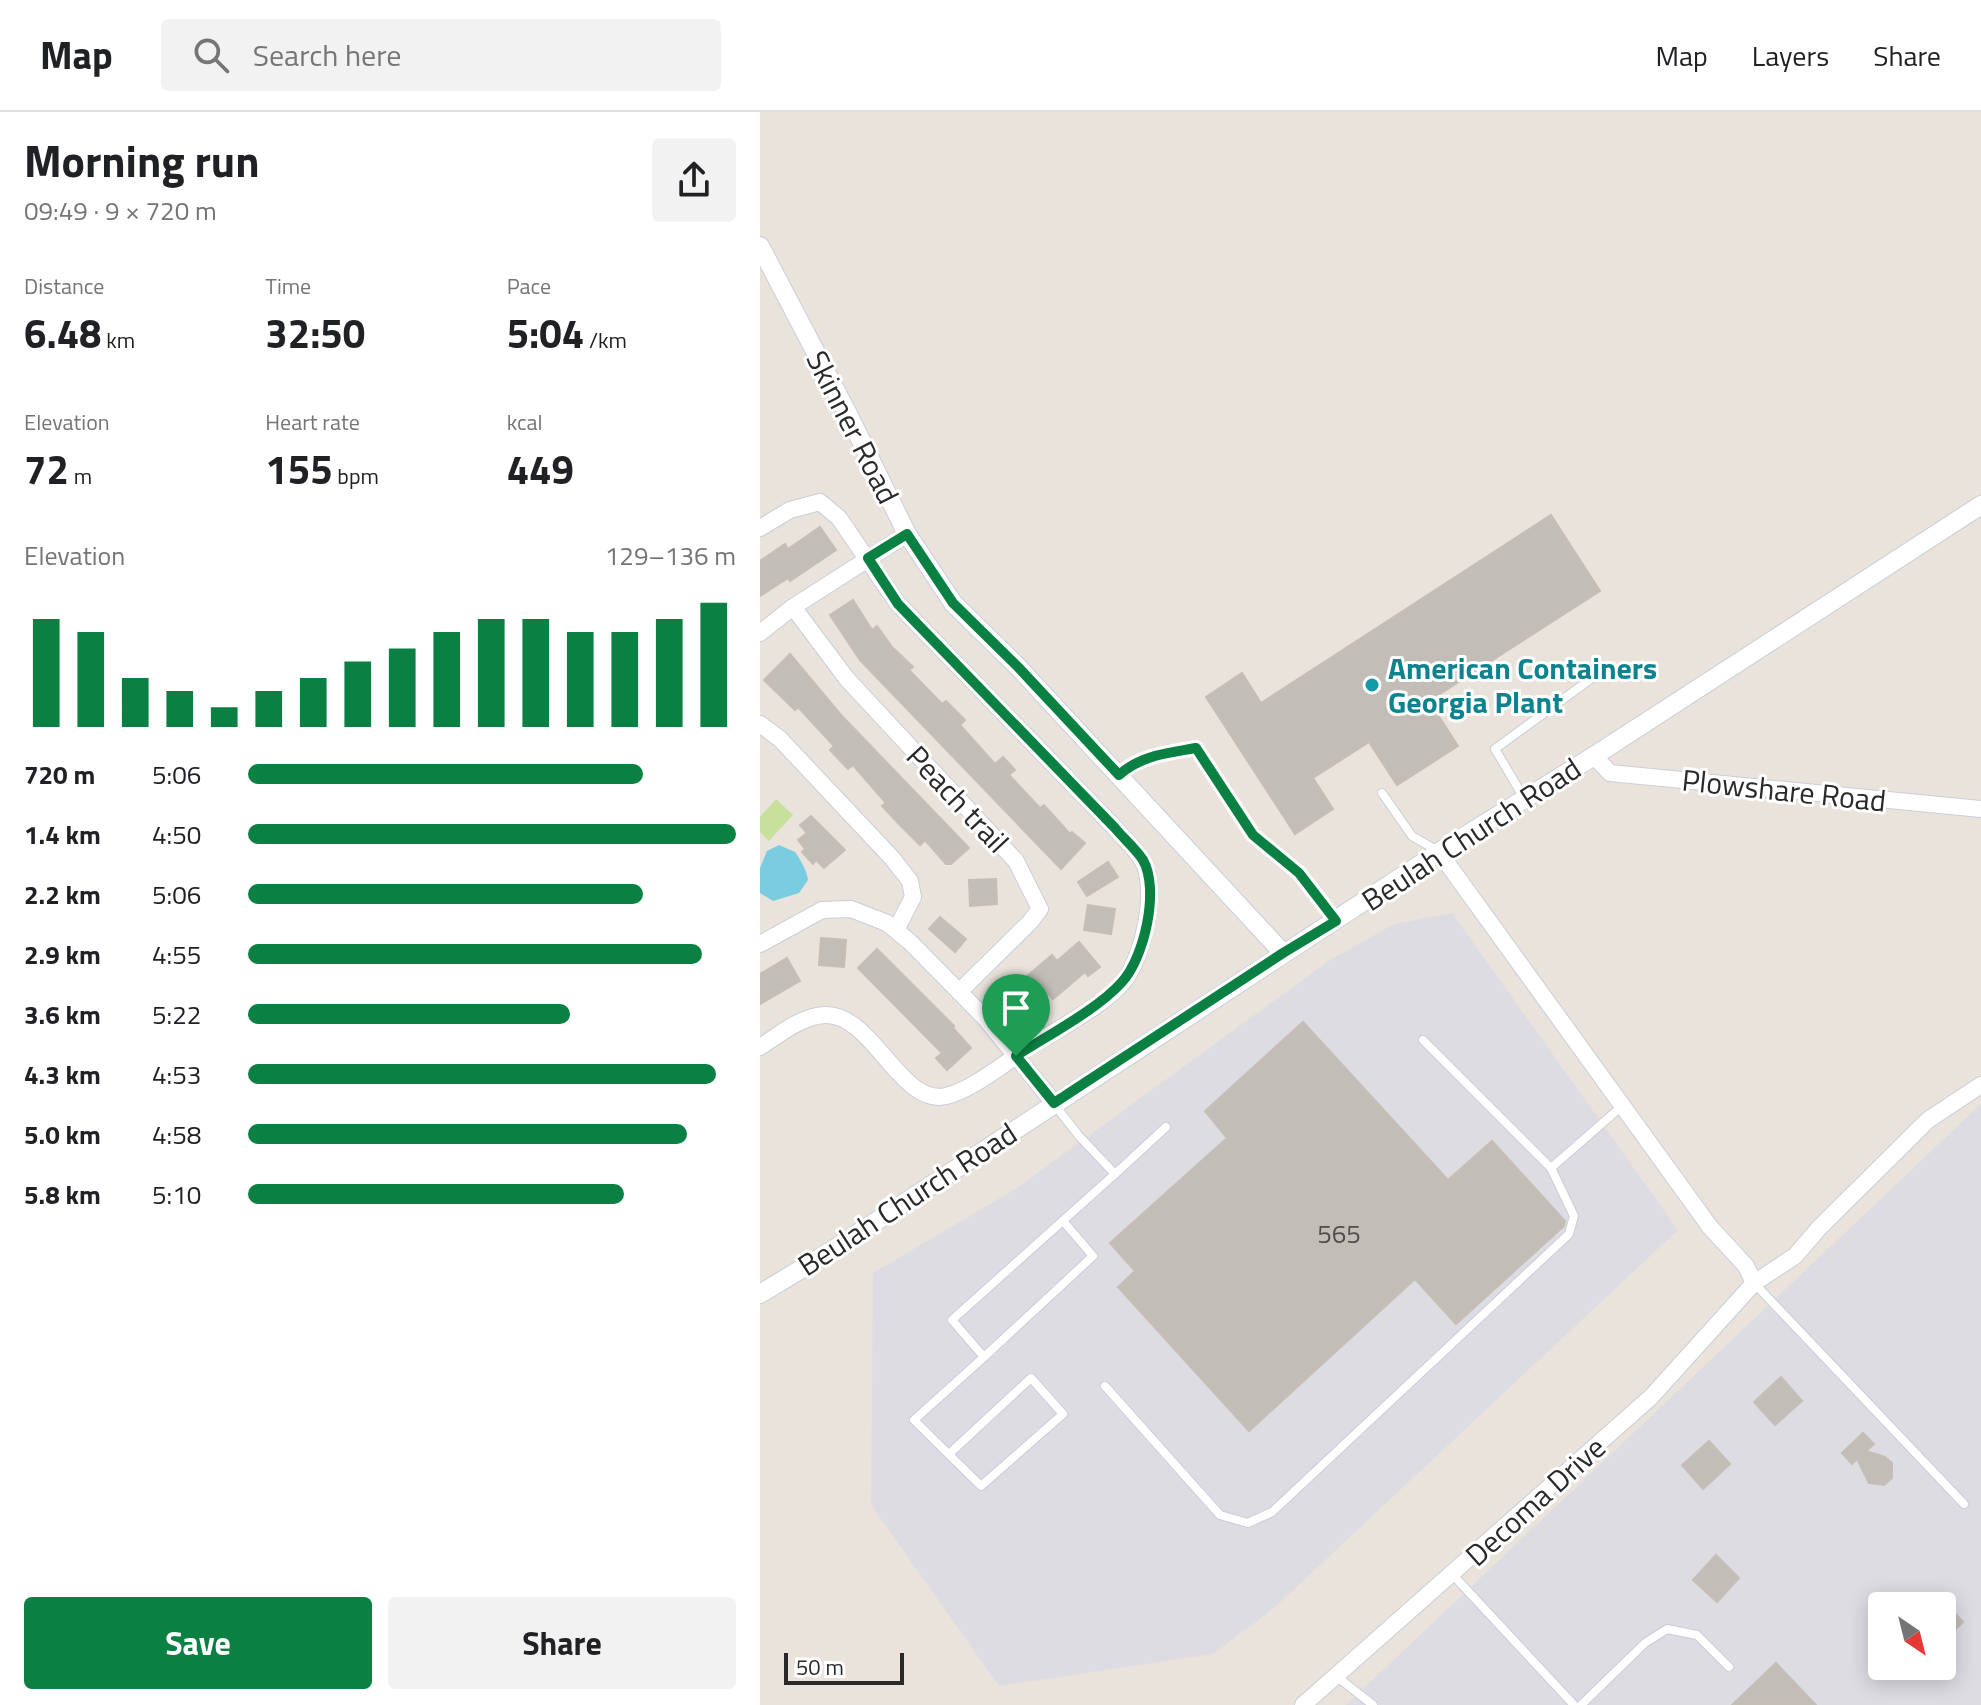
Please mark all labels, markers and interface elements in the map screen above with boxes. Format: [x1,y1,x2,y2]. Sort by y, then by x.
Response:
search box [161,19,721,91]
text: Map [40,26,113,84]
text: Search here [253,32,402,78]
icon: search [189,33,233,77]
text: Map [1655,34,1708,77]
text: Layers [1752,34,1829,77]
text: Share [1873,34,1941,77]
text: Morning run [24,127,260,194]
button: share [652,138,736,222]
text: 09:49 · 9 × 720 m [24,191,217,230]
text: Distance [24,269,104,303]
text: Time [265,269,311,303]
text: Pace [507,269,551,303]
text: 6.48 [24,303,101,364]
text: 32:50 [265,303,365,364]
text: 5:04 [507,303,584,364]
text: km [101,323,135,357]
text: /km [584,323,627,357]
street label: Skinner Road [795,342,911,512]
text: Elevation [24,405,110,439]
text: Heart rate [265,405,360,439]
text: kcal [507,405,543,439]
text: 72 [24,439,69,500]
text: 155 [265,439,333,500]
text: 449 [507,439,574,500]
text: m [69,459,92,493]
text: bpm [333,459,379,493]
text: Elevation [24,536,125,575]
text: 129–136 m [605,536,736,575]
place label: American Containers Georgia Plant [1388,645,1657,725]
marker: American Containers Georgia Plant [1363,676,1381,694]
street label: Peach trail [896,735,1020,863]
street label: Beulah Church Road [1352,746,1590,922]
text: 720 m [24,755,95,794]
text: 5:06 [152,755,201,794]
street label: Plowshare Road [1680,756,1888,824]
text: 1.4 km [24,815,101,854]
text: 4:50 [152,815,201,854]
text: 2.2 km [24,875,101,914]
text: 5:06 [152,875,201,914]
text: 2.9 km [24,935,101,974]
text: 4:55 [152,935,201,974]
pin [982,974,1050,1056]
icon: arrive [994,986,1038,1030]
text: 3.6 km [24,995,101,1034]
text: 5:22 [152,995,201,1034]
text: 4.3 km [24,1055,101,1094]
text: 4:53 [152,1055,201,1094]
street label: Beulah Church Road [788,1111,1026,1287]
text: 5.0 km [24,1115,101,1154]
text: 4:58 [152,1115,201,1154]
text: 5.8 km [24,1175,101,1214]
text: 5:10 [152,1175,201,1214]
house number: 565 [1317,1214,1361,1253]
street label: Decoma Drive [1454,1425,1616,1577]
north arrow [1868,1592,1956,1680]
map controls [1868,1592,1956,1680]
button: Save [24,1597,372,1689]
button: Share [388,1597,736,1689]
scale bar [784,1649,904,1685]
text: 50 m [796,1650,844,1684]

